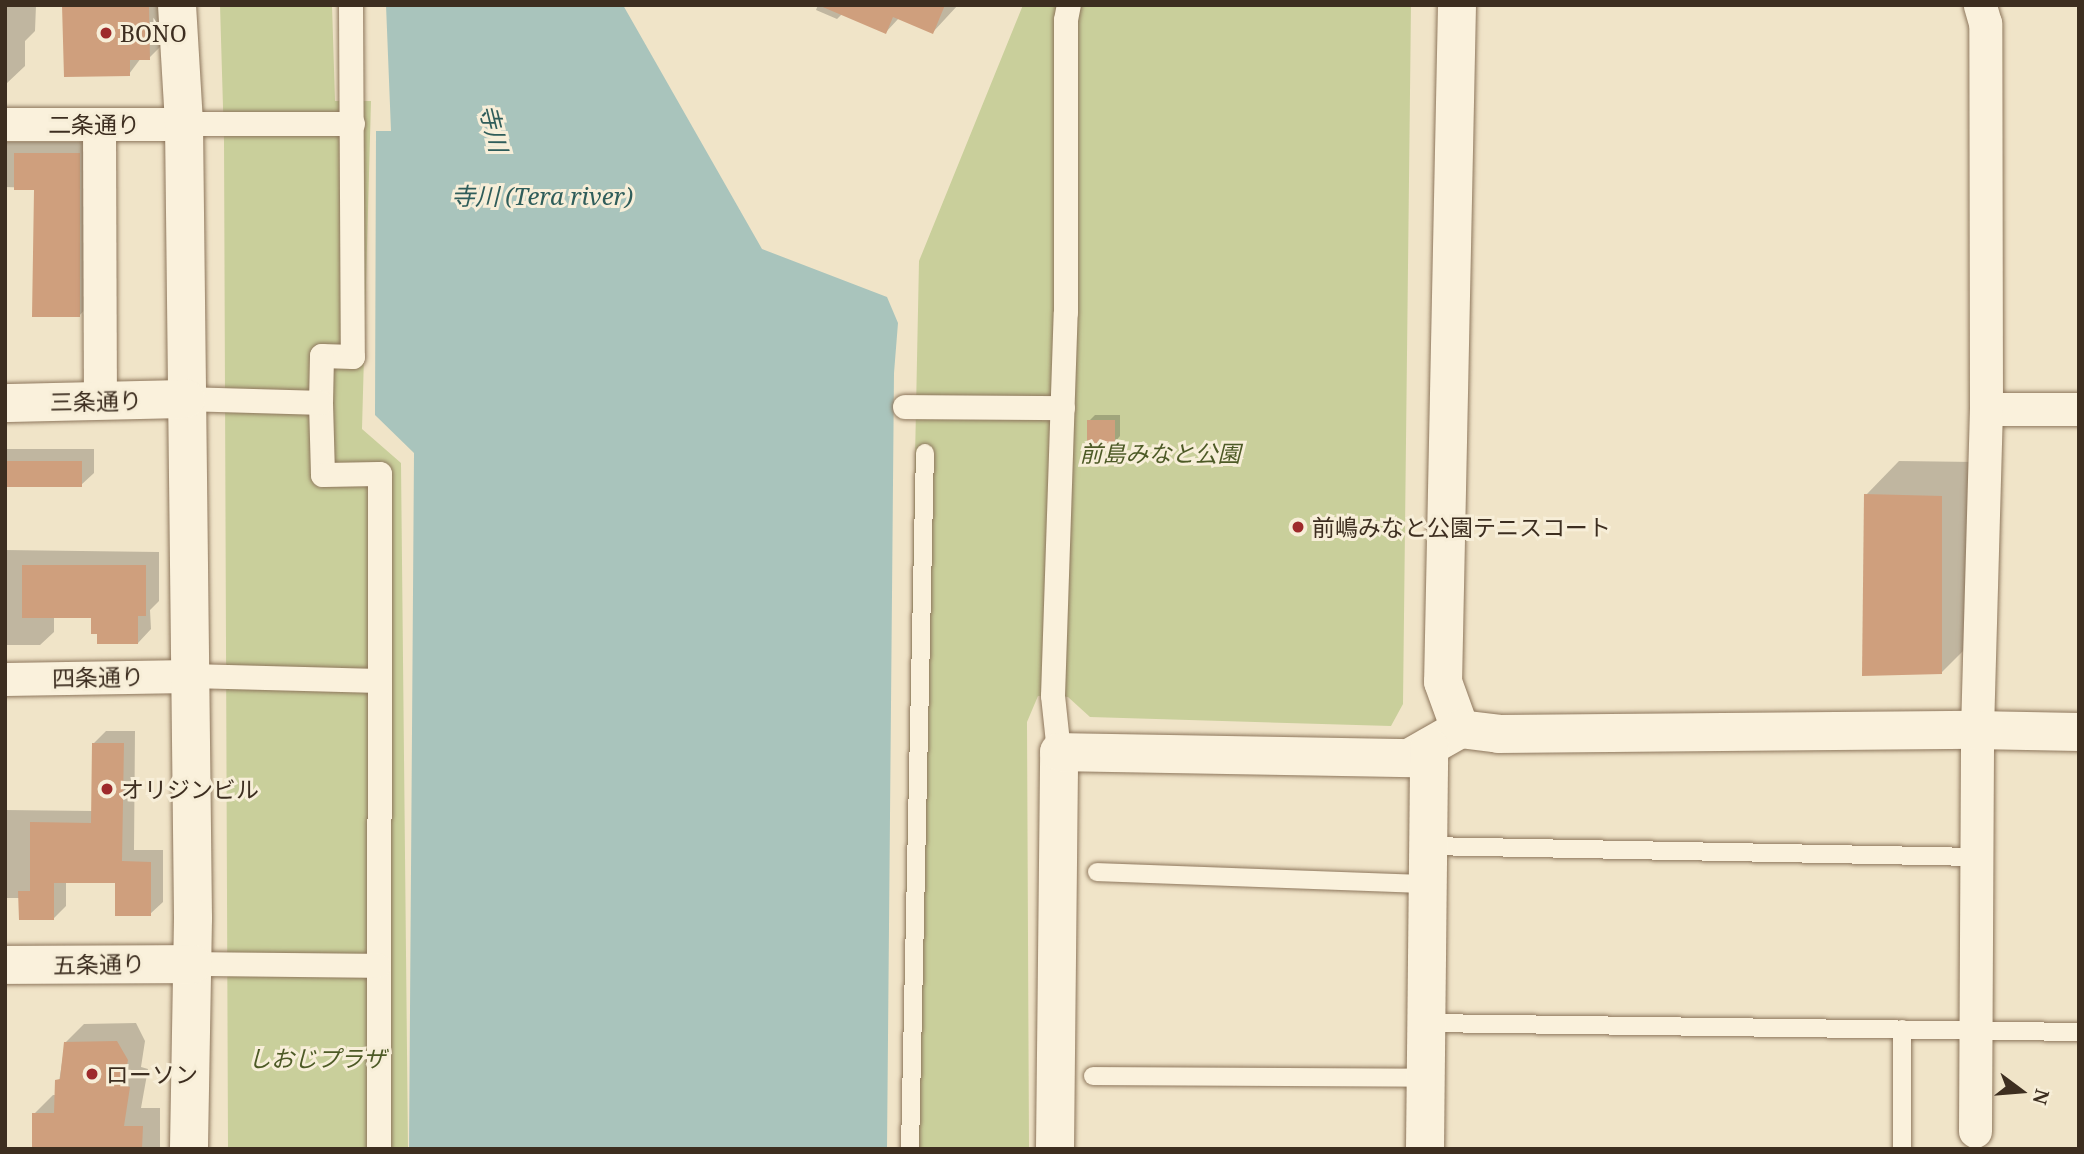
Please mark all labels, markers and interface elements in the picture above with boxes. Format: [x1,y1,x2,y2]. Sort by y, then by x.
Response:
place label: BONO [120,19,187,47]
marker: BONO [98,25,114,41]
water label: 寺川 [474,101,514,155]
street label: 二条通り [48,110,140,138]
water label: 寺川 (Tera river) [451,182,633,210]
street label: 三条通り [50,386,142,416]
park label: 前島みなと公園 [1080,439,1240,467]
place label: 前嶋みなと公園テニスコート [1312,513,1611,541]
marker: 前嶋みなと公園テニスコート [1290,519,1306,535]
street label: 四条通り [52,662,144,692]
place label: オリジンビル [121,775,259,803]
marker: オリジンビル [99,781,115,797]
street label: 五条通り [53,949,145,979]
park label: しおじプラザ [248,1044,386,1072]
north arrow [1986,1056,2056,1126]
place label: ローソン [106,1060,198,1088]
marker: ローソン [84,1066,100,1082]
text: N [2027,1086,2056,1108]

